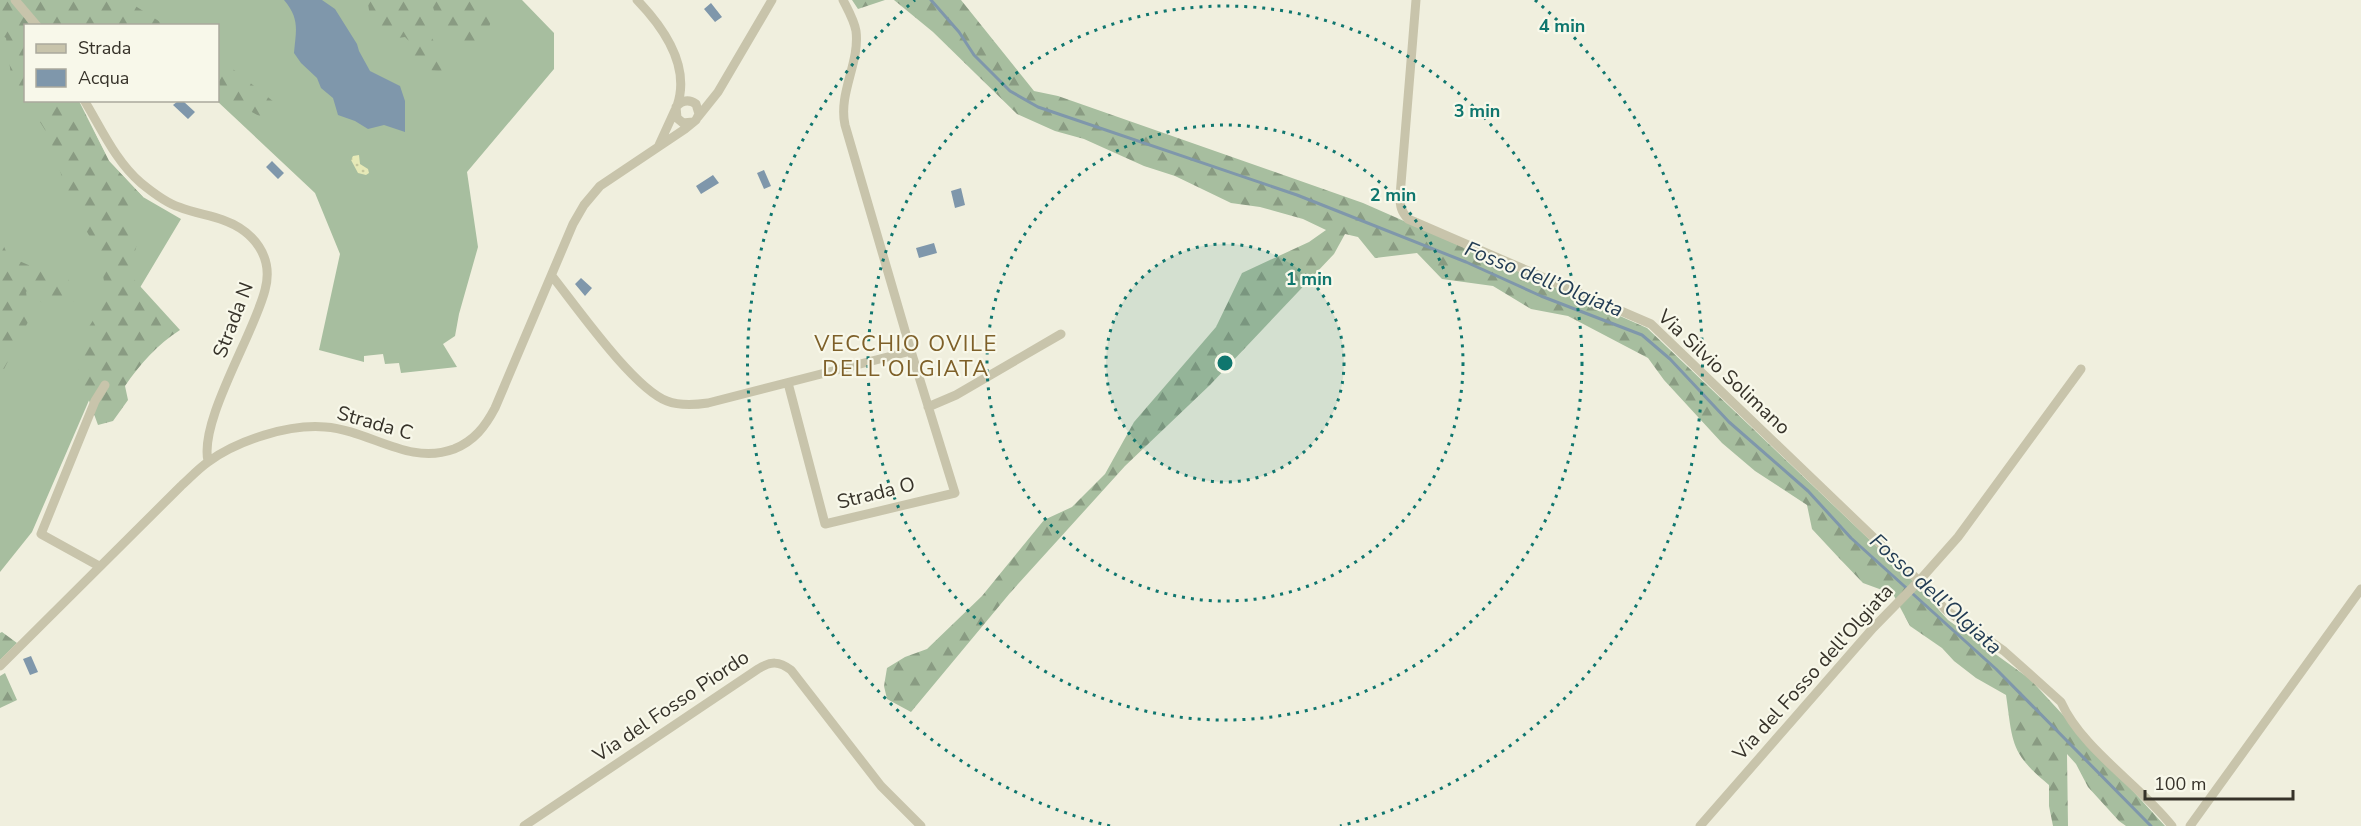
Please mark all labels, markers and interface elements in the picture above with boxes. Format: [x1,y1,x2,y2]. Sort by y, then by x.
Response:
text: 4 min [1539,14,1585,38]
legend [24,24,219,102]
text: Strada [78,36,131,60]
text: Acqua [78,66,129,90]
text: 3 min [1454,99,1500,123]
text: 2 min [1370,183,1416,207]
water label: Fosso dell’Olgiata [1461,234,1627,324]
text: 1 min [1286,267,1332,291]
street label: Strada N [206,278,260,362]
street label: Via Silvio Solimano [1651,303,1796,441]
district label: VECCHIO OVILE DELL'OLGIATA [813,329,998,384]
centre of rings [1215,353,1235,373]
street label: Strada C [334,399,416,447]
street label: Strada O [834,470,918,516]
water label: Fosso dell’Olgiata [1864,527,2008,661]
street label: Via del Fosso dell'Olgiata [1726,578,1899,767]
street label: Via del Fosso Piordo [587,644,754,769]
scale bar [2145,763,2294,801]
text: 100 m [2154,772,2206,796]

